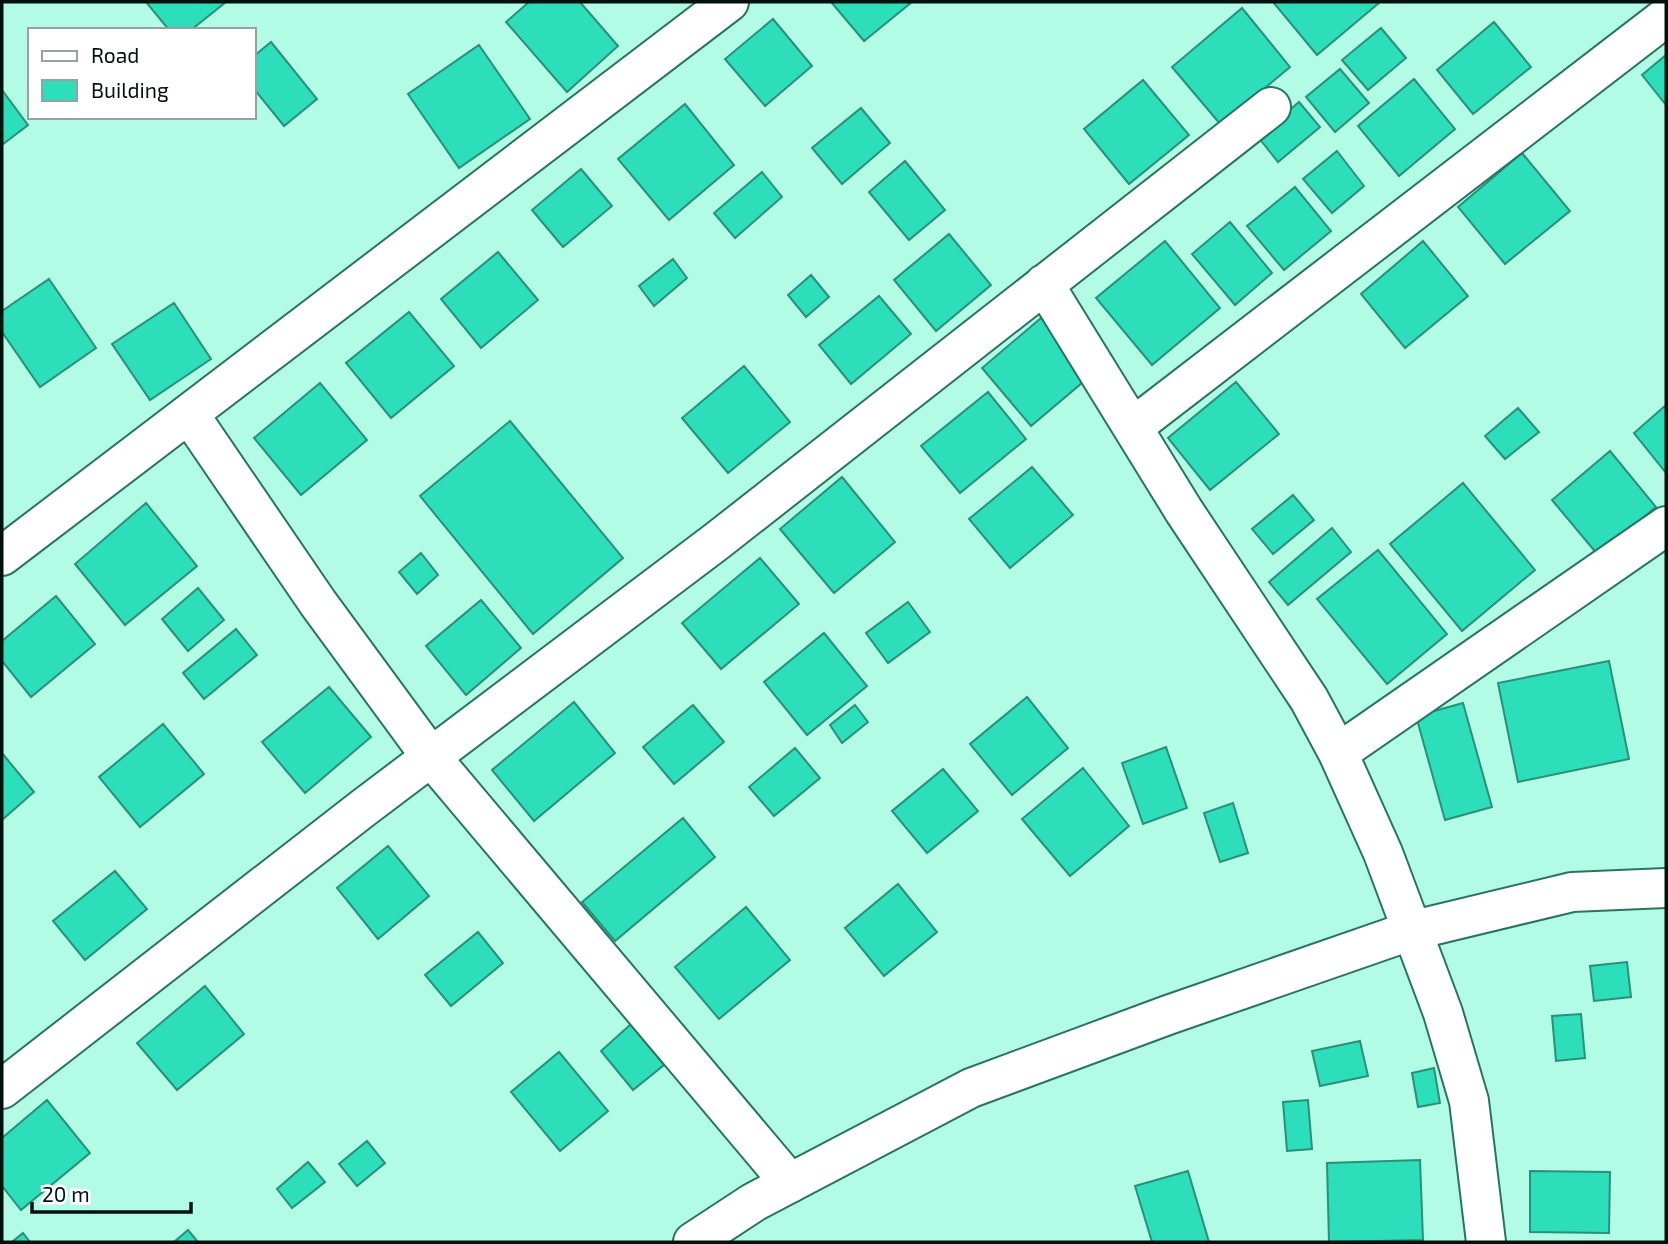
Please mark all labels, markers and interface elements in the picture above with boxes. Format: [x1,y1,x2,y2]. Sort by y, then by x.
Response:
legend [28,28,256,119]
text: Road [91,42,139,67]
text: Building [91,77,169,102]
scale bar [32,1170,191,1214]
text: 20 m [42,1181,90,1206]

